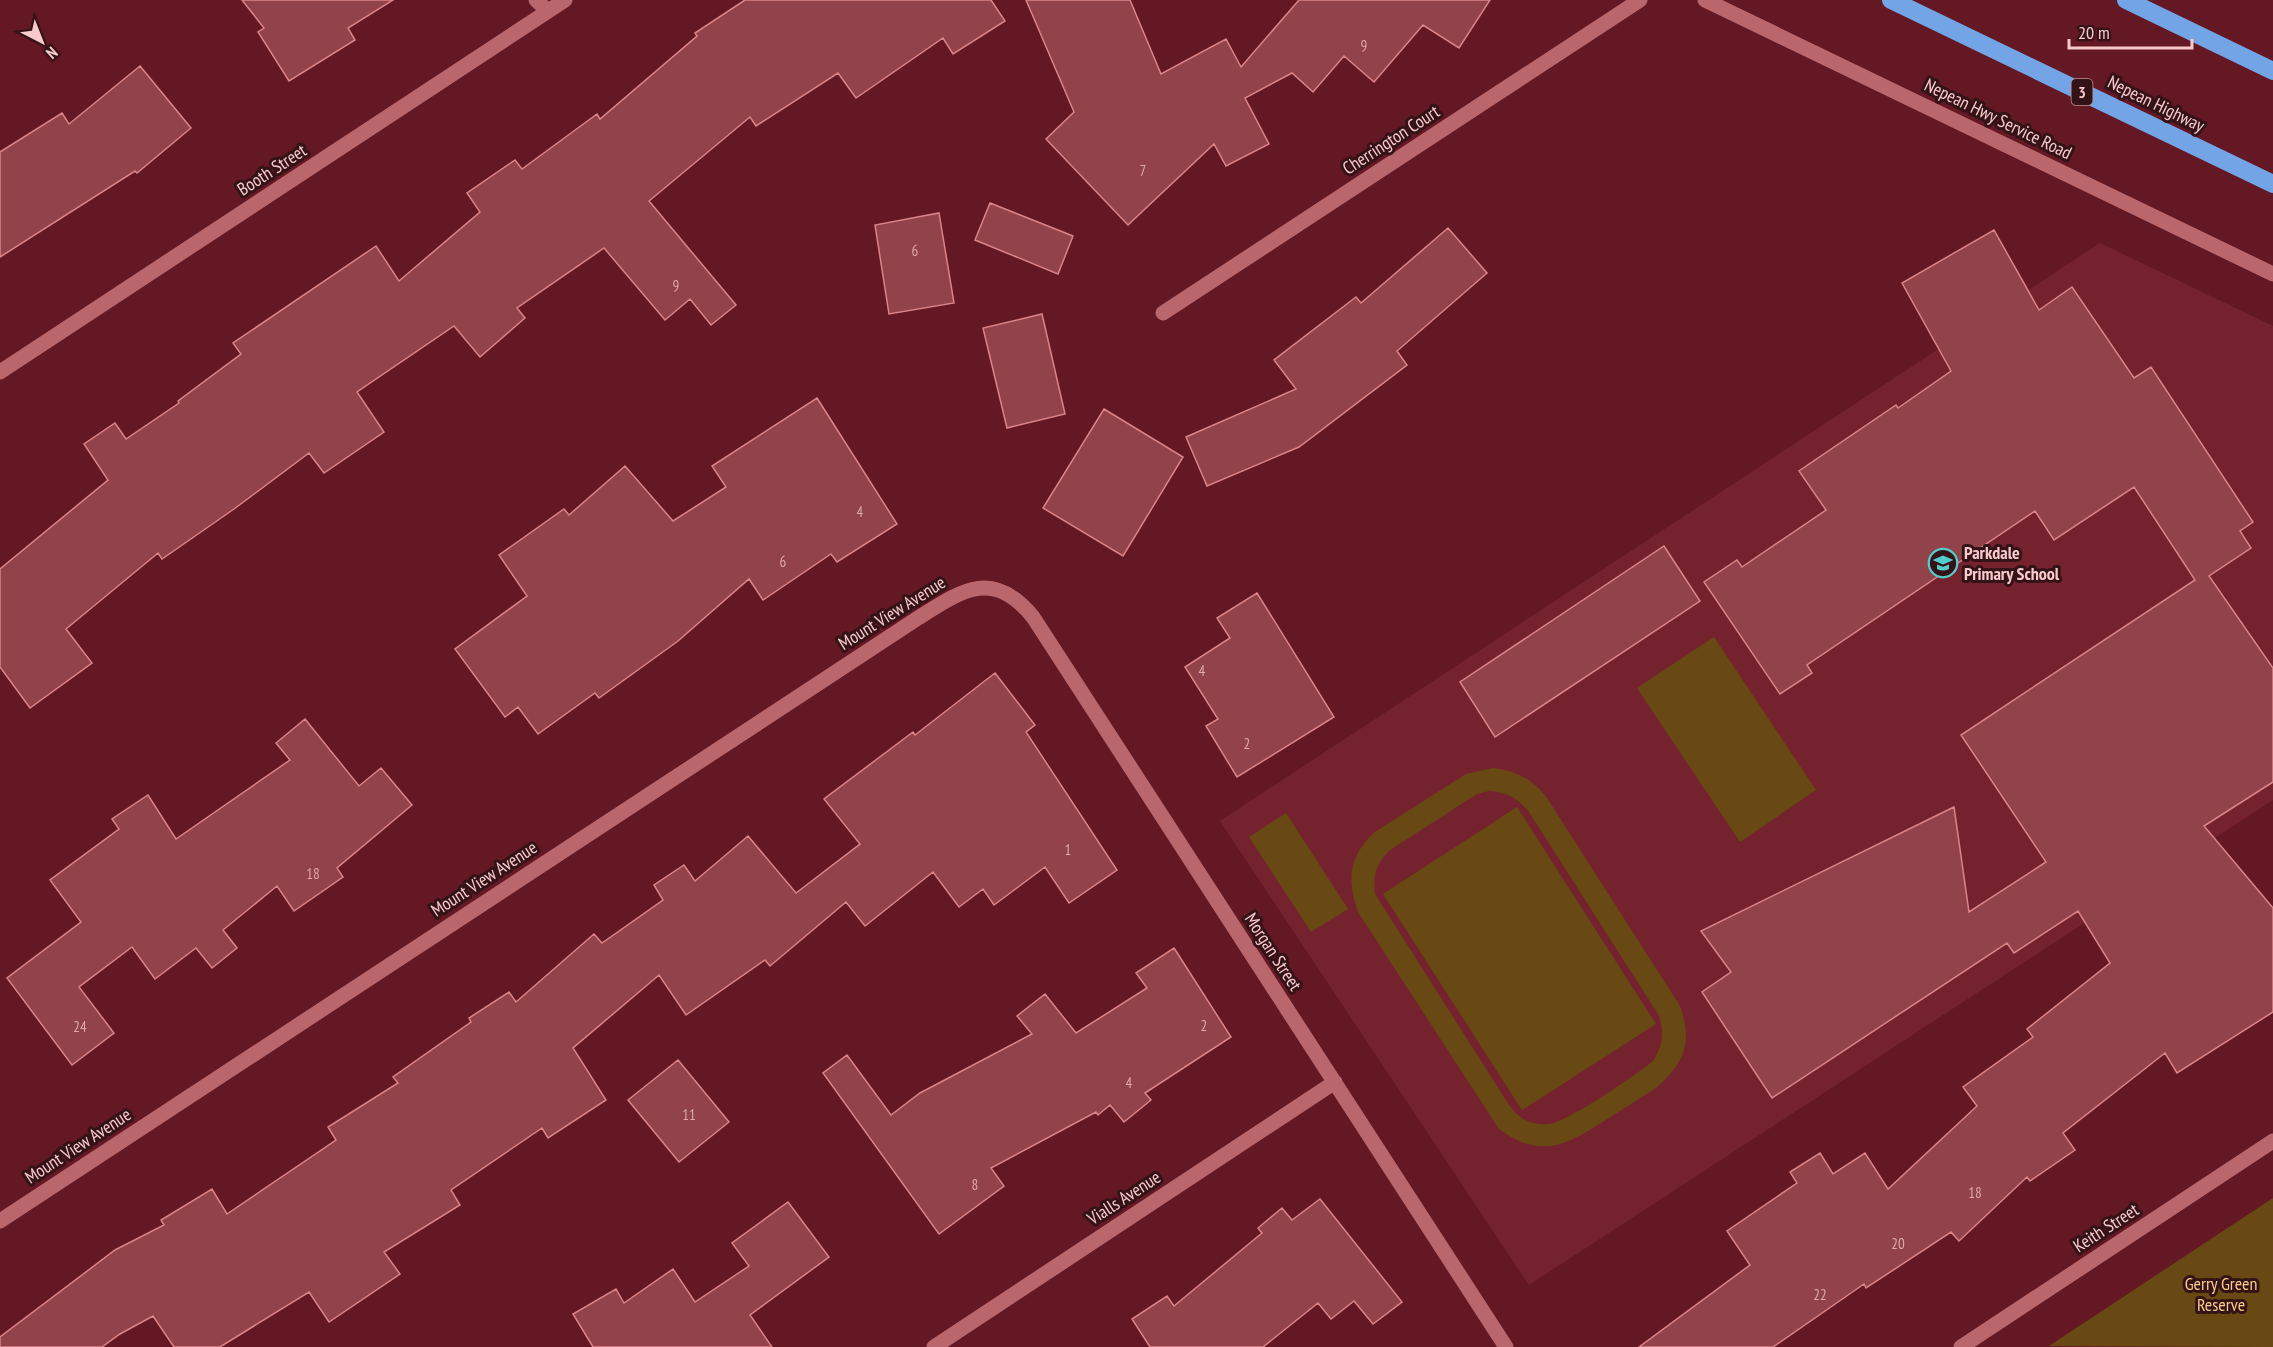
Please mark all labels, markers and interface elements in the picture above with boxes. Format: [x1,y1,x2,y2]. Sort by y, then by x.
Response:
north arrow [12,12,72,72]
scale bar [2069,12,2192,50]
text: 20 m [2078,21,2110,44]
house number: 9 [1361,36,1367,55]
text: N [42,43,62,63]
street label: Nepean Highway [2104,70,2209,137]
street label: Nepean Hwy Service Road [1921,73,2076,164]
road number: 3 [2072,79,2092,105]
street label: Cherrington Court [1338,100,1444,179]
street label: Booth Street [233,139,311,200]
house number: 7 [1140,161,1146,180]
house number: 6 [912,241,919,260]
house number: 9 [673,276,679,295]
house number: 4 [857,502,864,521]
place label: Parkdale Primary School [1964,541,2060,585]
school or university icon: Parkdale Primary School [1927,547,1959,579]
house number: 6 [780,552,787,571]
street label: Mount View Avenue [834,571,950,655]
house number: 4 [1199,661,1206,680]
house number: 2 [1244,734,1250,753]
street label: Mount View Avenue [426,836,541,921]
house number: 1 [1065,840,1071,859]
house number: 18 [306,864,320,883]
street label: Morgan Street [1240,909,1307,995]
house number: 2 [1201,1016,1207,1035]
house number: 24 [73,1017,87,1036]
house number: 4 [1126,1073,1133,1092]
street label: Mount View Avenue [20,1103,135,1188]
house number: 11 [682,1105,696,1124]
street label: Vialls Avenue [1082,1165,1165,1230]
house number: 8 [972,1175,978,1194]
house number: 18 [1968,1183,1982,1202]
street label: Keith Street [2069,1198,2143,1257]
house number: 20 [1891,1234,1905,1253]
park label: Gerry Green Reserve [2185,1272,2257,1316]
house number: 22 [1813,1285,1827,1304]

